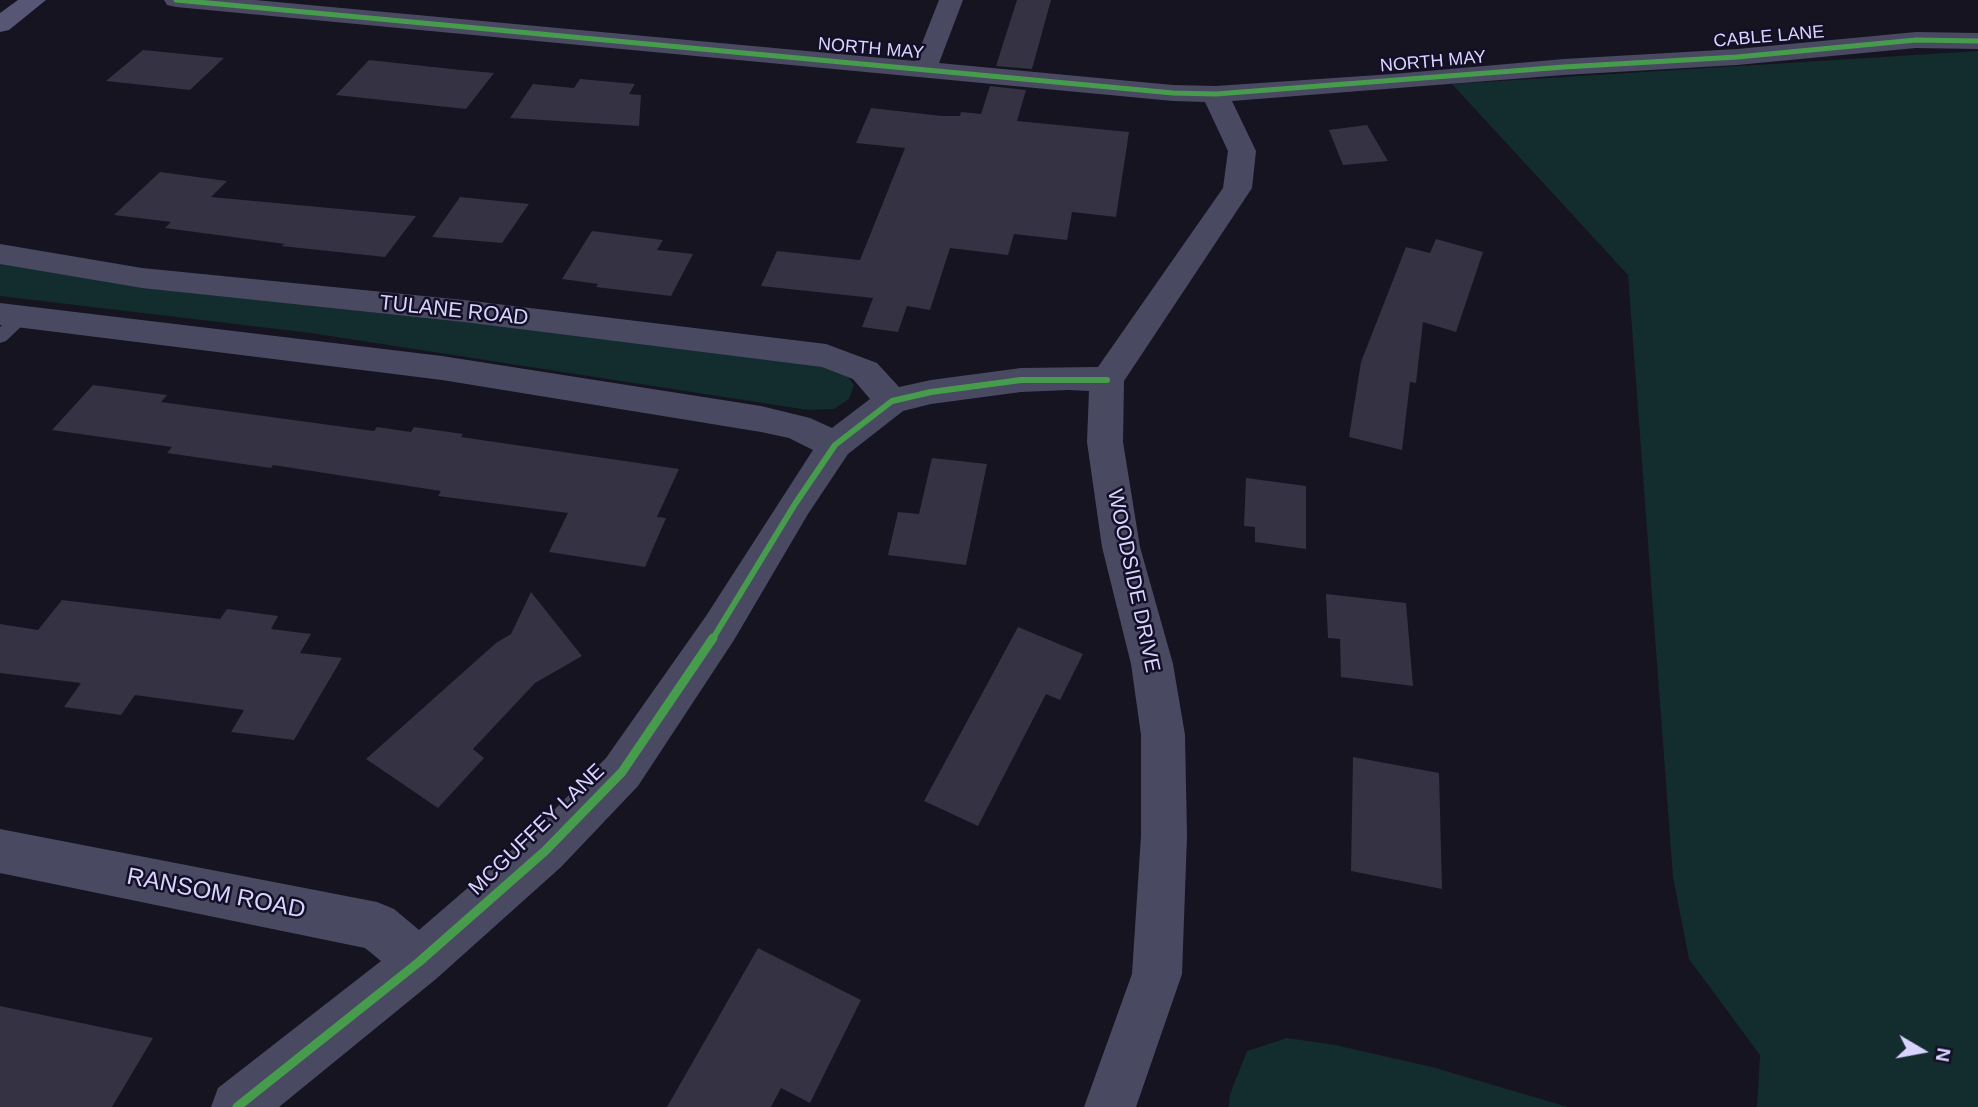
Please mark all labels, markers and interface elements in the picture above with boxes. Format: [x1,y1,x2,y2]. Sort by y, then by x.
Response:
street label: CABLE LANE [1713,21,1825,53]
street label: NORTH MAY [817,34,925,64]
street label: NORTH MAY [1379,47,1487,77]
street label: TULANE ROAD [378,291,530,331]
street label: WOODSIDE DRIVE [1101,487,1165,675]
street label: MCGUFFEY LANE [464,759,610,901]
street label: RANSOM ROAD [124,863,308,925]
north arrow [1887,1016,1957,1086]
text: N [1932,1046,1955,1063]

